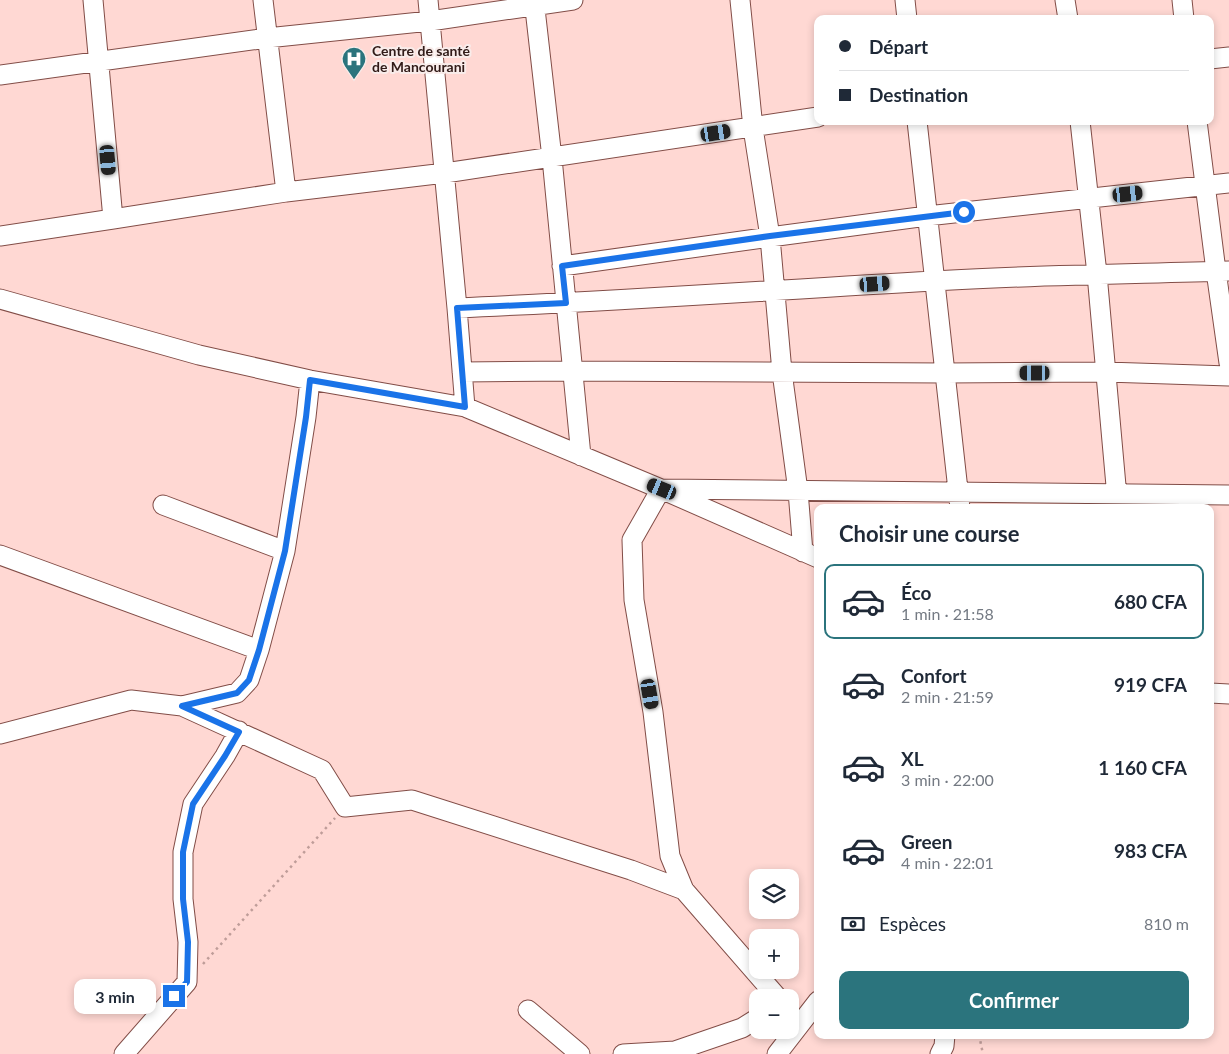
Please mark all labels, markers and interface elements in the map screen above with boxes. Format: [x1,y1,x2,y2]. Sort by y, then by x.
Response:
text: Départ [869,35,928,58]
place label: Centre de santé de Mancourani [372,42,471,75]
hospital icon: Centre de santé de Mancourani [341,46,367,80]
text: Destination [869,83,968,106]
car [700,123,731,143]
car [99,144,116,176]
car [1112,185,1143,203]
route start [953,201,975,223]
car [859,275,890,293]
car [1020,366,1050,381]
car [645,476,678,502]
text: Choisir une course [839,520,1020,547]
icon: car [841,579,886,624]
text: Éco [901,581,931,604]
text: 680 CFA [1114,590,1187,613]
text: 1 min · 21:58 [901,604,994,623]
icon: car [841,662,886,707]
text: Confort [901,664,966,687]
text: 919 CFA [1114,673,1187,696]
car [640,678,659,710]
text: 2 min · 21:59 [901,687,994,706]
icon: car [841,745,886,790]
text: XL [901,747,924,770]
text: 1 160 CFA [1098,756,1187,779]
text: 3 min · 22:00 [901,770,994,789]
icon: car [841,828,886,873]
text: Green [901,830,952,853]
text: 983 CFA [1114,839,1187,862]
text: 4 min · 22:01 [901,853,994,872]
map controls [749,869,799,1039]
button: layers [749,869,799,919]
icon: cash [839,910,867,938]
text: Espèces [879,912,946,935]
text: 810 m [1144,914,1189,933]
button: + [749,929,799,979]
button: Confirmer [839,971,1189,1029]
callout: 3 min [74,978,156,1014]
route end [163,985,185,1007]
text: 3 min [95,987,135,1006]
button: − [749,989,799,1039]

